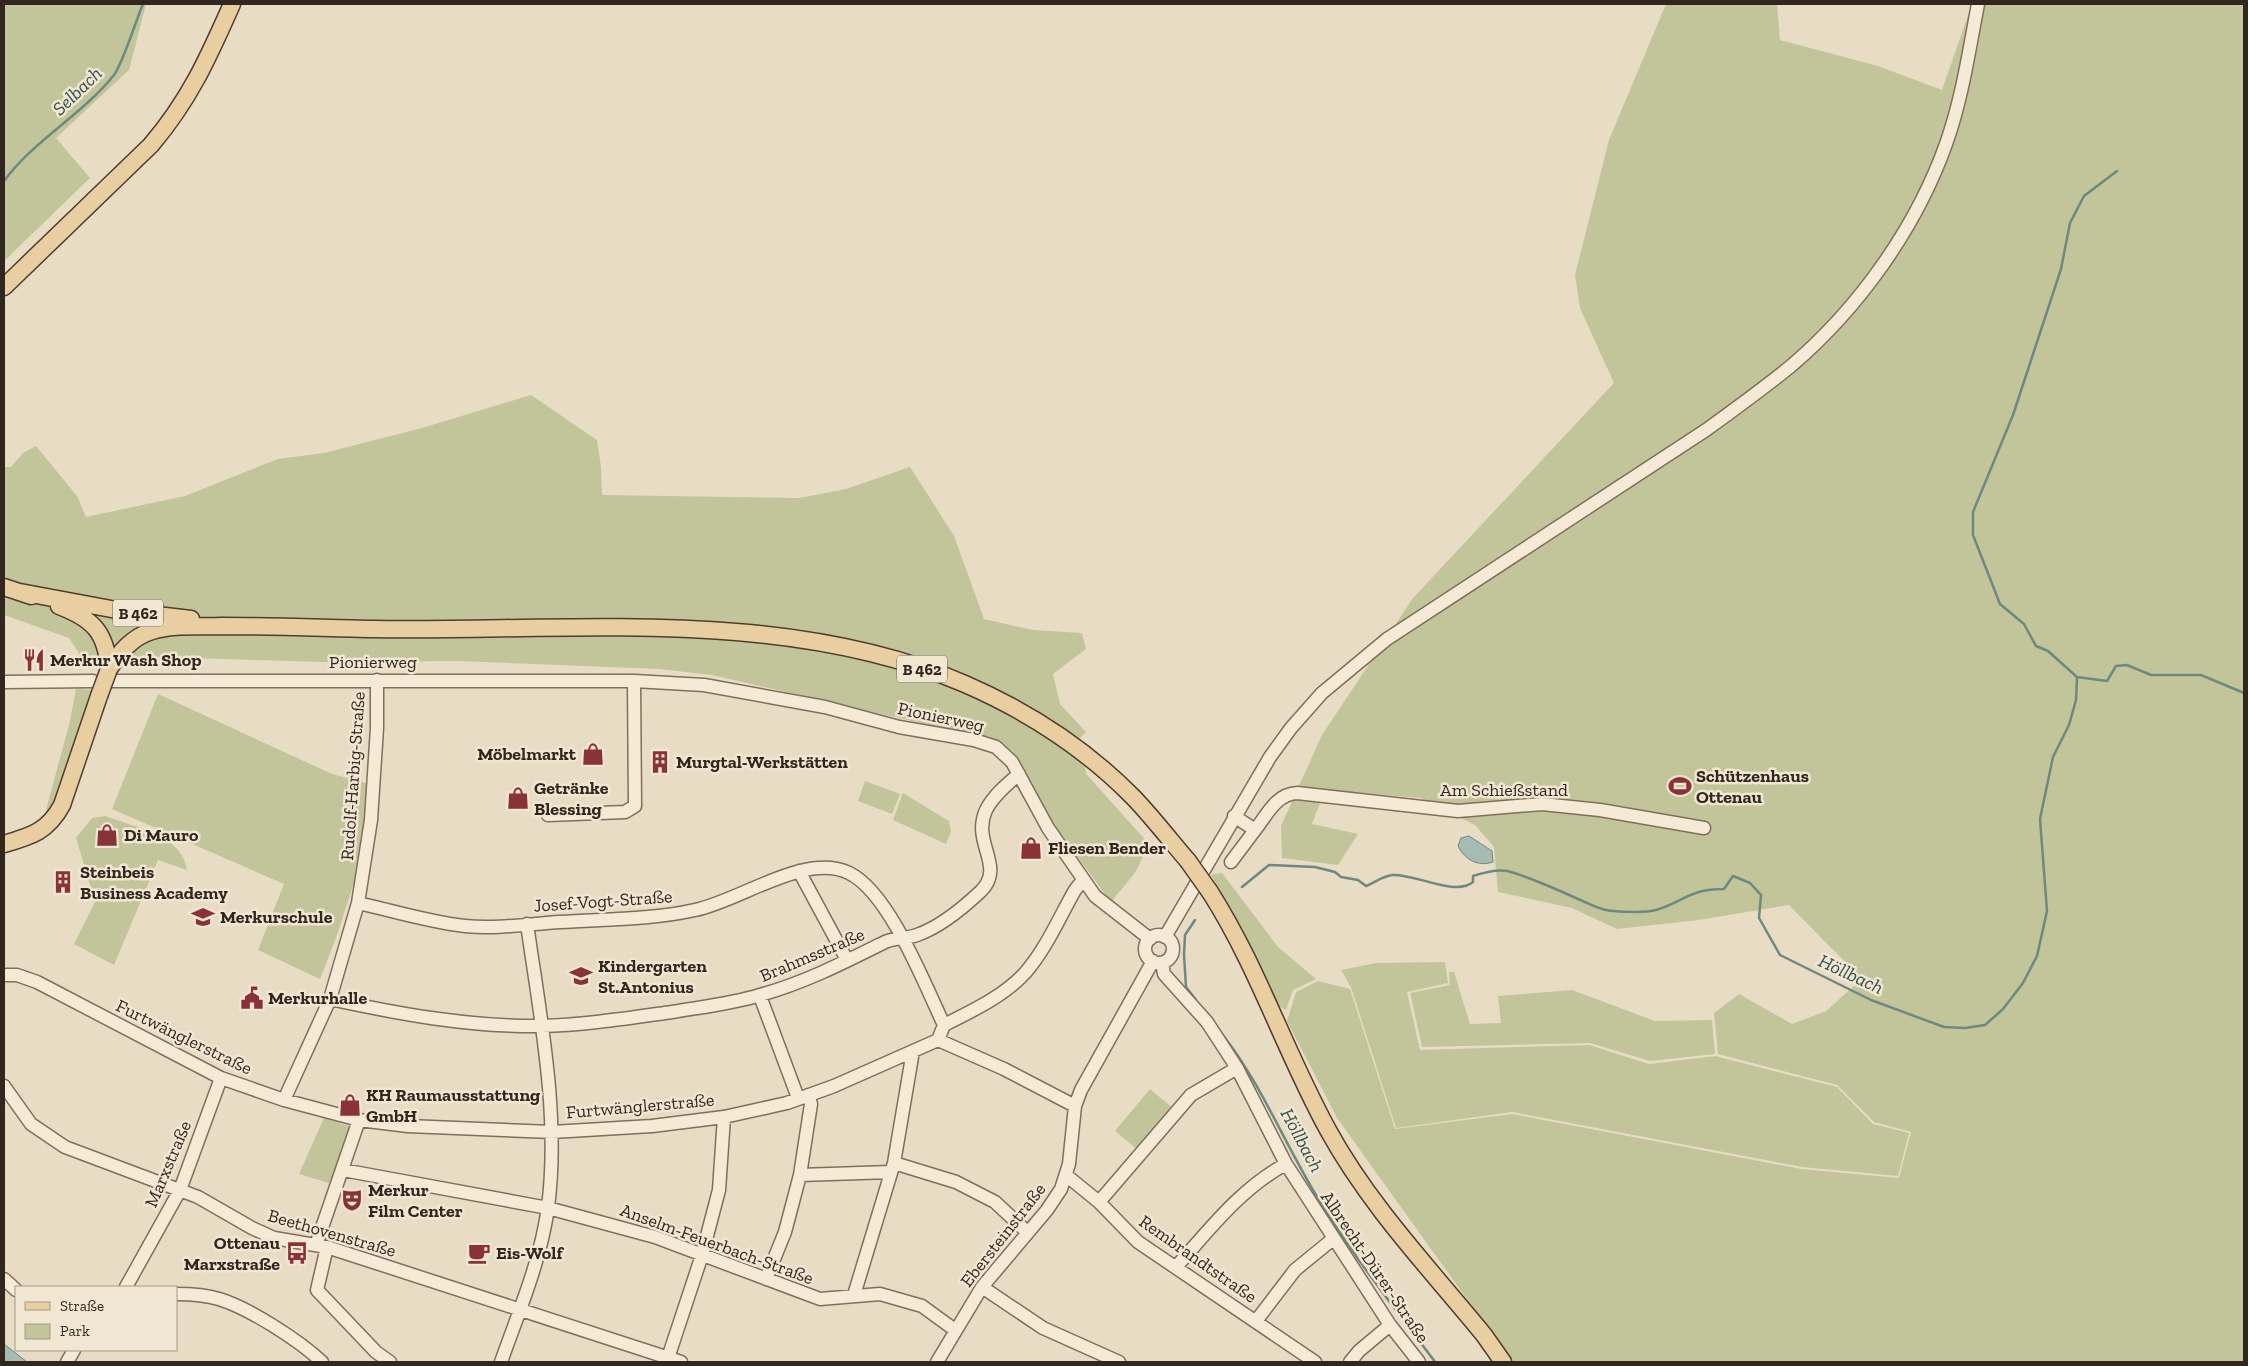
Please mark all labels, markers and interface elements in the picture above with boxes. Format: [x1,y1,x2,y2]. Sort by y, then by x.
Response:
water label: Selbach [47,62,107,120]
road number: B 462 [113,600,163,626]
restaurant icon: Merkur Wash Shop [21,647,47,673]
place label: Merkur Wash Shop [50,649,201,671]
street label: Pionierweg [329,651,417,673]
road number: B 462 [897,656,947,682]
street label: Rudolf-Harbig-Straße [336,691,370,861]
street label: Pionierweg [896,697,986,737]
shop icon: Möbelmarkt [580,741,606,767]
place label: Möbelmarkt [477,743,577,765]
building icon: Murgtal-Werkstätten [647,749,673,775]
place label: Murgtal-Werkstätten [676,751,848,773]
place label: Schützenhaus Ottenau [1696,765,1809,808]
sports icon: Schützenhaus Ottenau [1667,773,1693,799]
place label: Getränke Blessing [534,777,609,820]
street label: Am Schießstand [1440,779,1568,801]
shop icon: Getränke Blessing [505,785,531,811]
shop icon: Di Mauro [94,822,120,848]
place label: Di Mauro [124,824,199,846]
shop icon: Fliesen Bender [1018,835,1044,861]
place label: Fliesen Bender [1048,837,1166,859]
place label: Steinbeis Business Academy [80,861,228,904]
building icon: Steinbeis Business Academy [50,869,76,895]
street label: Josef-Vogt-Straße [533,885,673,917]
school or university icon: Merkurschule [190,904,216,930]
place label: Merkurschule [220,906,333,928]
street label: Brahmsstraße [756,923,868,987]
water label: Höllbach [1815,949,1887,999]
place label: Kindergarten St.Antonius [598,955,707,998]
school or university icon: Kindergarten St.Antonius [568,963,594,989]
public building icon: Merkurhalle [239,985,265,1011]
place label: Merkurhalle [268,987,367,1009]
street label: Furtwänglerstraße [112,994,256,1080]
place label: KH Raumausstattung GmbH [366,1084,540,1127]
street label: Furtwänglerstraße [565,1089,715,1123]
shop icon: KH Raumausstattung GmbH [337,1092,363,1118]
water label: Höllbach [1276,1104,1328,1176]
street label: Marxstraße [140,1117,196,1211]
place label: Merkur Film Center [368,1179,463,1222]
street label: Ebersteinstraße [956,1179,1050,1291]
theatre icon: Merkur Film Center [339,1187,365,1213]
street label: Albrecht-Dürer-Straße [1316,1187,1434,1347]
street label: Anselm-Feuerbach-Straße [617,1199,817,1289]
street label: Beethovenstraße [265,1204,399,1262]
street label: Rembrandtstraße [1135,1210,1261,1308]
place label: Ottenau Marxstraße [184,1232,280,1275]
bus stop icon: Ottenau Marxstraße [284,1240,310,1266]
cafe icon: Eis-Wolf [466,1240,492,1266]
place label: Eis-Wolf [496,1242,564,1264]
legend [15,1286,178,1351]
text: Straße [60,1297,104,1315]
text: Park [60,1322,90,1340]

